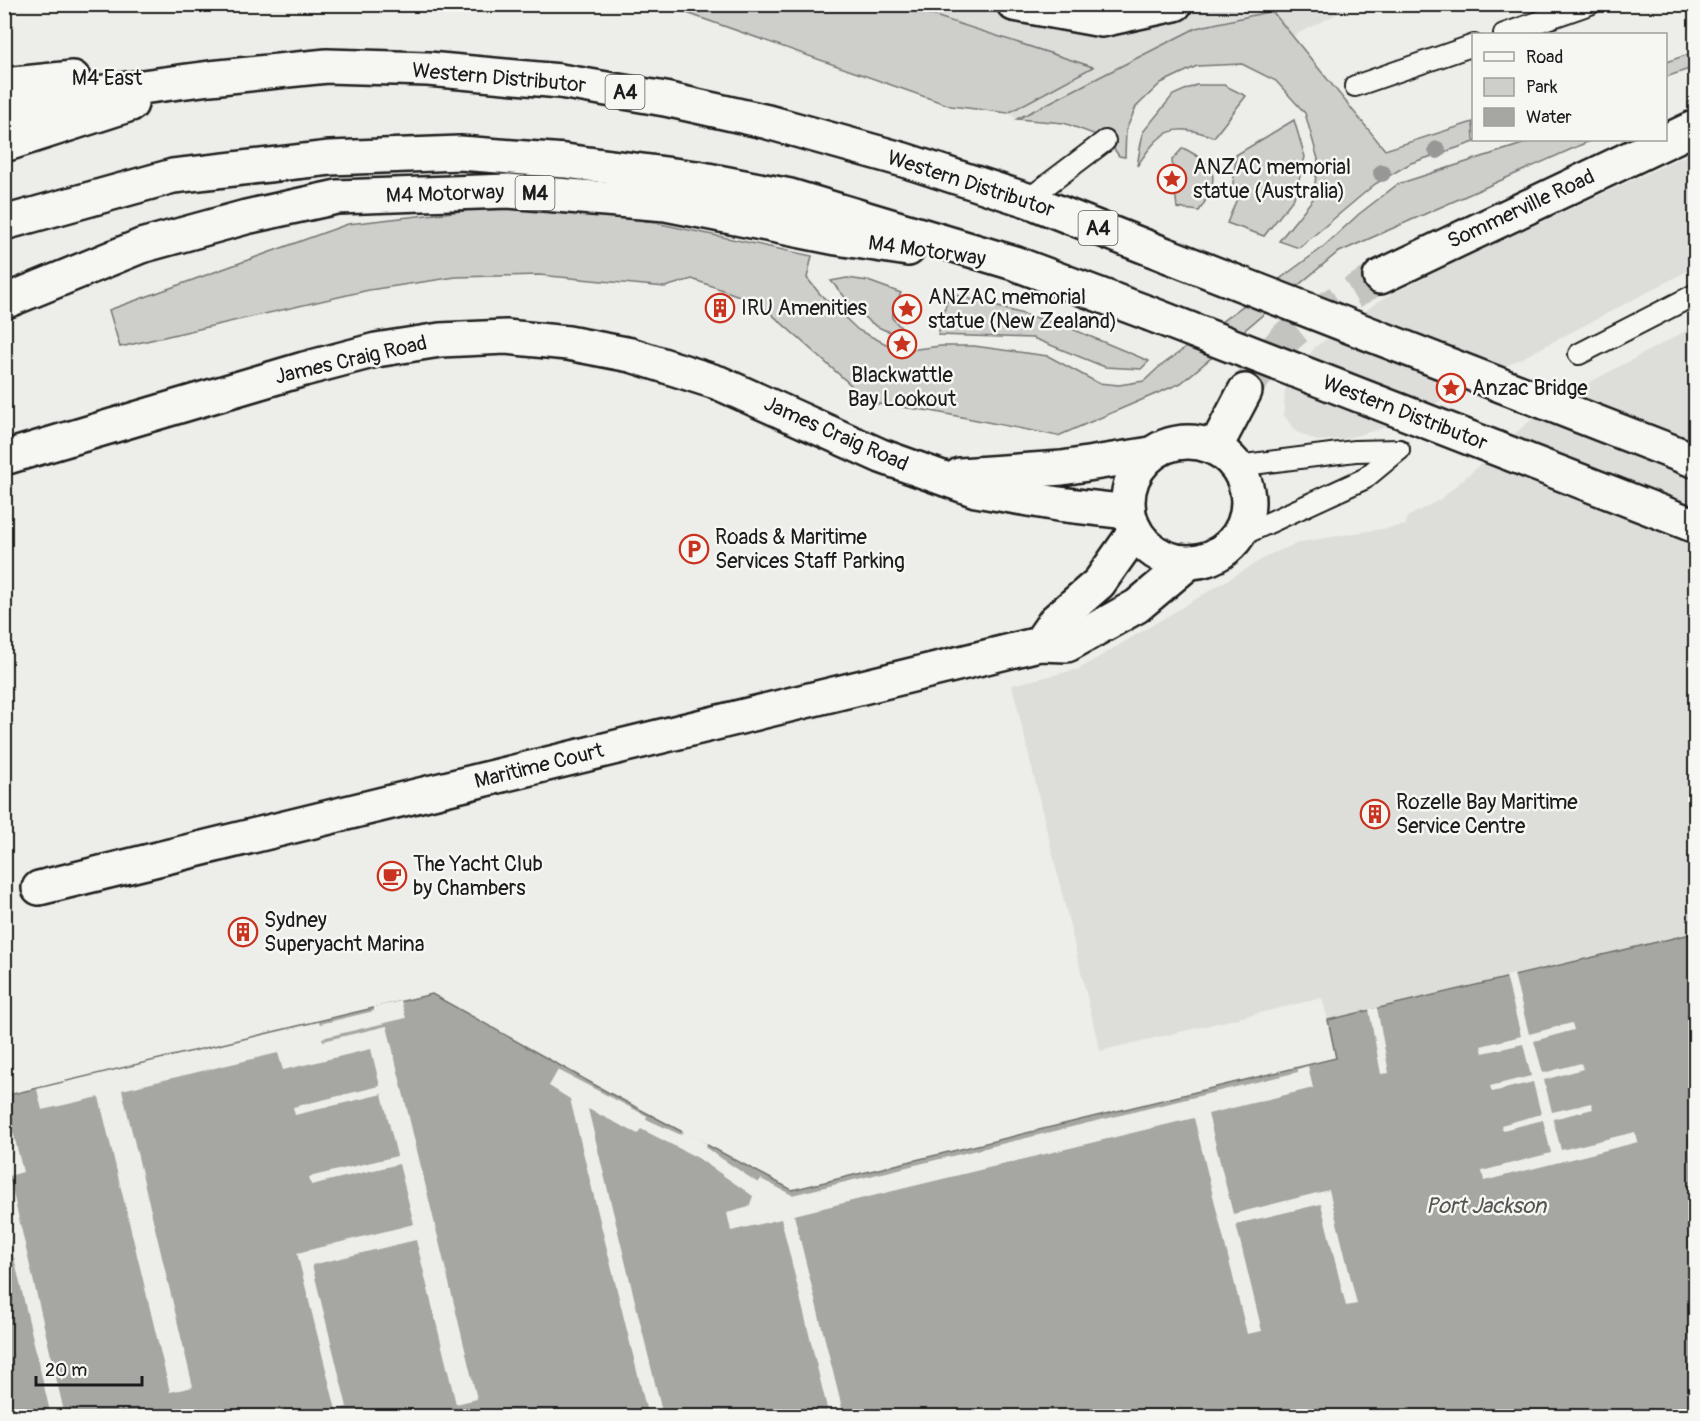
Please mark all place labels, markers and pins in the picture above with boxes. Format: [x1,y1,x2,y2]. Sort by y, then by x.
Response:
place label: ANZAC memorial statue (Australia) [1193,154,1351,205]
place icon: ANZAC memorial statue (Australia) [1156,163,1188,195]
place label: ANZAC memorial statue (New Zealand) [928,284,1117,335]
building icon: IRU Amenities [704,292,736,324]
place icon: ANZAC memorial statue (New Zealand) [891,293,923,325]
place label: IRU Amenities [741,295,868,322]
place icon: Blackwattle Bay Lookout [886,328,918,360]
place label: Blackwattle Bay Lookout [848,362,957,413]
place icon: Anzac Bridge [1435,372,1467,404]
place label: Anzac Bridge [1472,375,1588,402]
place label: Roads & Maritime Services Staff Parking [715,524,905,575]
parking icon: Roads & Maritime Services Staff Parking [678,533,710,565]
place label: Rozelle Bay Maritime Service Centre [1396,789,1578,840]
building icon: Rozelle Bay Maritime Service Centre [1359,798,1391,830]
place label: The Yacht Club by Chambers [413,851,543,902]
cafe icon: The Yacht Club by Chambers [376,860,408,892]
place label: Sydney Superyacht Marina [264,907,424,958]
building icon: Sydney Superyacht Marina [227,916,259,948]

